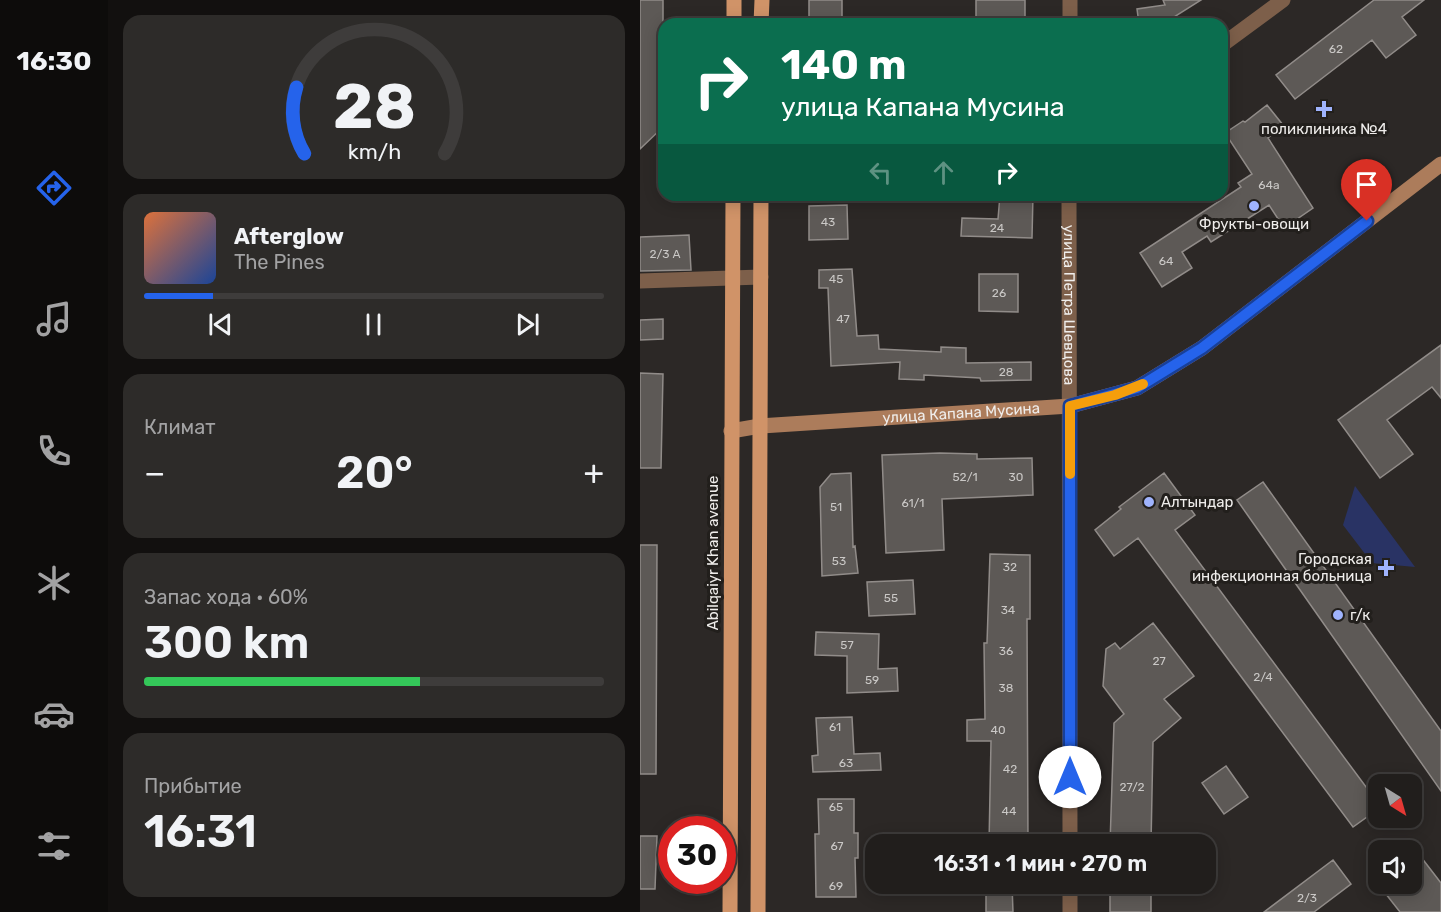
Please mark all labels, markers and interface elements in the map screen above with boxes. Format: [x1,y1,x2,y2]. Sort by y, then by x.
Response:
text: 140 m [781,40,907,90]
icon: right [682,42,760,120]
house number: 62 [1329,42,1343,56]
text: 16:30 [16,45,92,77]
text: 28 [333,70,415,144]
text: улица Капана Мусина [781,91,1065,123]
marker: поликлиника №4 [1315,100,1333,118]
place label: поликлиника №4 [1261,120,1387,138]
text: km/h [347,140,401,165]
icon: left [864,156,897,189]
icon: ahead [927,156,960,189]
icon: right [990,156,1023,189]
pin [1341,159,1392,221]
icon: directions [33,167,75,209]
icon: arrive [1350,168,1383,201]
house number: 64а [1258,178,1280,192]
marker: Фрукты-овощи [1247,199,1261,213]
house number: 43 [821,215,835,229]
place label: Фрукты-овощи [1199,215,1309,233]
house number: 24 [990,221,1005,235]
text: Afterglow [234,223,344,250]
street label: улица Петра Шевцова [1060,225,1078,385]
house number: 2/3 А [649,247,681,261]
text: The Pines [234,250,325,274]
house number: 64 [1159,254,1174,268]
house number: 45 [829,272,843,286]
house number: 26 [992,286,1006,300]
icon: music [33,298,75,340]
icon: previous [204,308,237,341]
icon: pause [357,308,390,341]
icon: next [511,308,544,341]
house number: 47 [836,312,850,326]
house number: 28 [999,365,1013,379]
street label: улица Капана Мусина [882,399,1040,427]
text: Климат [144,415,216,439]
icon: phone [33,430,75,472]
text: 20° [336,446,413,499]
text: − [144,453,165,492]
text: + [583,453,604,492]
house number: 52/1 [952,470,978,484]
house number: 30 [1009,470,1023,484]
street label: Abilqaiyr Khan avenue [704,476,722,630]
place label: Алтындар [1161,493,1233,511]
marker: Алтындар [1142,495,1156,509]
house number: 61/1 [902,496,924,510]
house number: 51 [830,500,842,514]
place label: Городская инфекционная больница [1192,550,1372,585]
house number: 53 [832,554,846,568]
marker: Городская инфекционная больница [1377,559,1395,577]
house number: 32 [1003,560,1017,574]
icon: climate [33,562,75,604]
text: Запас хода · 60% [144,585,308,609]
house number: 55 [884,591,898,605]
house number: 34 [1001,603,1016,617]
place label: г/к [1350,606,1370,624]
marker: г/к [1331,608,1345,622]
text: 300 km [144,616,309,669]
house number: 57 [840,638,854,652]
house number: 36 [999,644,1013,658]
house number: 27 [1152,654,1166,668]
house number: 2/4 [1253,670,1273,684]
house number: 59 [865,673,879,687]
house number: 38 [999,681,1013,695]
icon: car [33,693,75,735]
house number: 61 [829,720,841,734]
house number: 40 [990,723,1006,737]
position arrow [1038,745,1102,809]
house number: 63 [839,756,853,770]
house number: 42 [1003,762,1017,776]
text: Прибытие [144,774,242,798]
north arrow [1368,774,1422,828]
map controls [1368,774,1422,894]
house number: 27/2 [1119,780,1145,794]
house number: 65 [829,800,843,814]
house number: 44 [1002,804,1017,818]
text: 16:31 [144,805,257,858]
speed limit sign: 30 [658,816,736,894]
icon: filters [33,825,75,867]
house number: 67 [830,839,844,853]
button: sound [1368,840,1422,894]
text: 16:31 · 1 мин · 270 m [934,850,1147,877]
house number: 69 [829,879,843,893]
house number: 2/3 [1297,891,1317,905]

